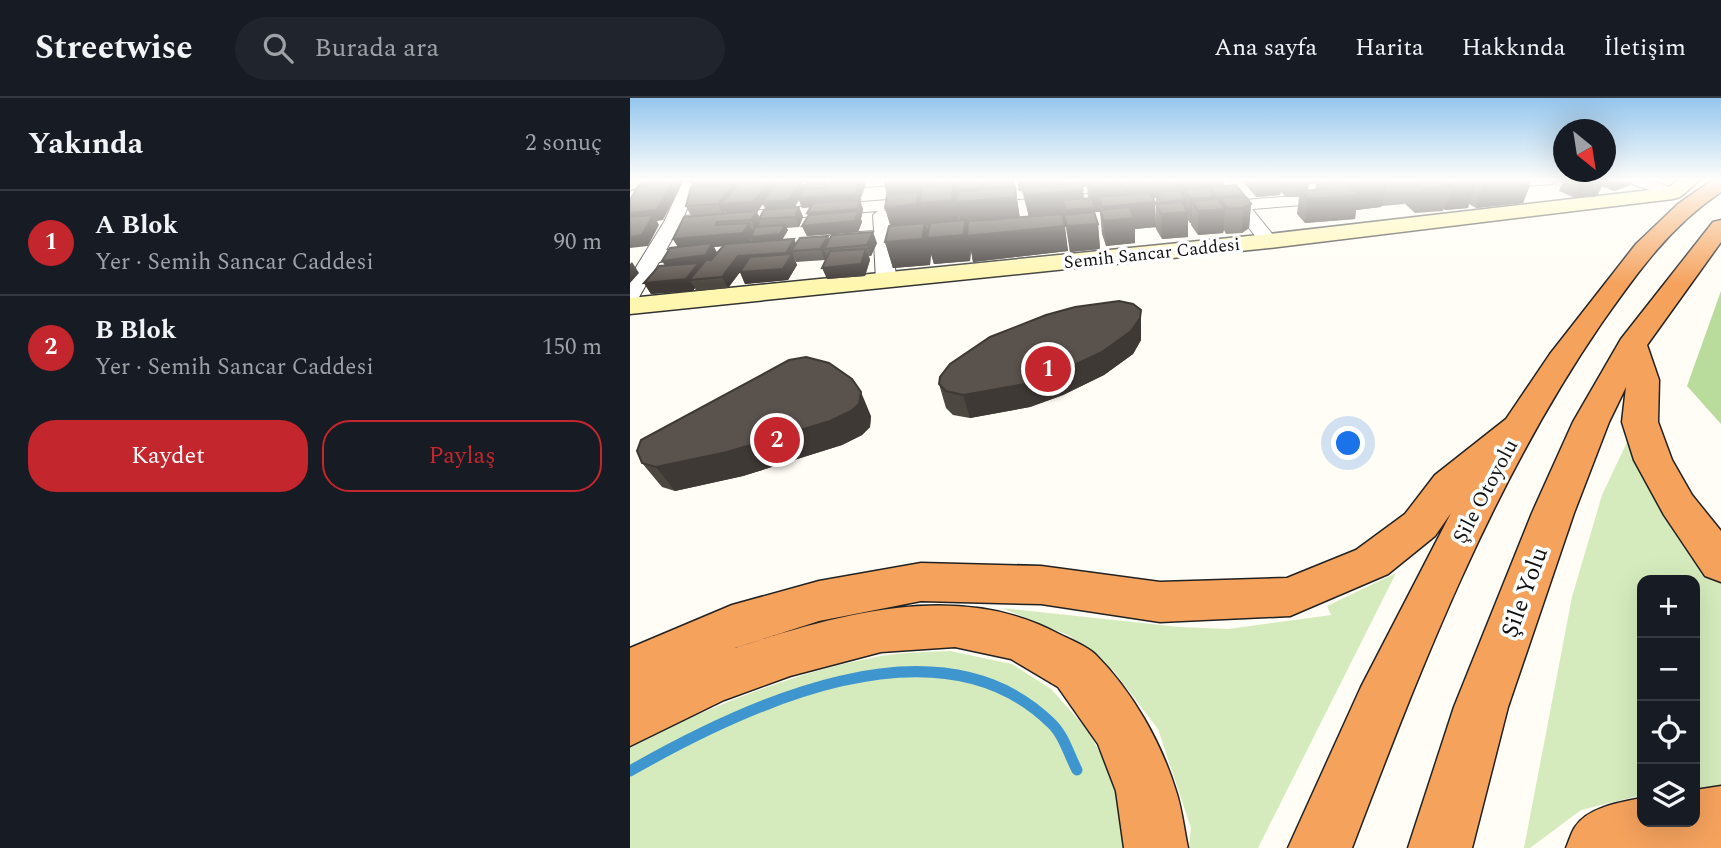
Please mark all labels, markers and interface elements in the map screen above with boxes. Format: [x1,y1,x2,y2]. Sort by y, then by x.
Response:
search box [235,17,725,80]
text: Streetwise [35,23,193,73]
text: Burada ara [315,28,439,68]
icon: search [259,29,297,67]
text: Ana sayfa [1214,30,1317,66]
text: Harita [1355,30,1424,66]
text: Hakkında [1462,30,1565,66]
text: İletişim [1603,30,1686,66]
north arrow [1553,119,1616,182]
text: Yakında [28,121,143,167]
text: 2 sonuç [525,126,602,161]
text: A Blok [95,205,178,245]
text: 1 [45,225,57,260]
text: 90 m [553,225,602,260]
street label: Semih Sancar Caddesi [1063,231,1241,276]
text: Yer · Semih Sancar Caddesi [95,245,374,280]
text: B Blok [95,310,176,350]
text: 2 [45,330,57,365]
text: 150 m [542,330,602,365]
pin: 1 [1025,343,1071,395]
text: Yer · Semih Sancar Caddesi [95,350,374,385]
pin: 2 [754,414,800,466]
button: Kaydet [28,420,308,492]
button: Paylaş [322,420,602,492]
your location [1331,426,1365,460]
street label: Şile Otoyolu [1445,433,1527,549]
street label: Şile Yolu [1492,542,1558,643]
map controls [1637,575,1700,827]
button: + [1637,575,1700,638]
button: − [1637,638,1700,701]
button: locate [1637,701,1700,764]
button: layers [1637,764,1700,827]

